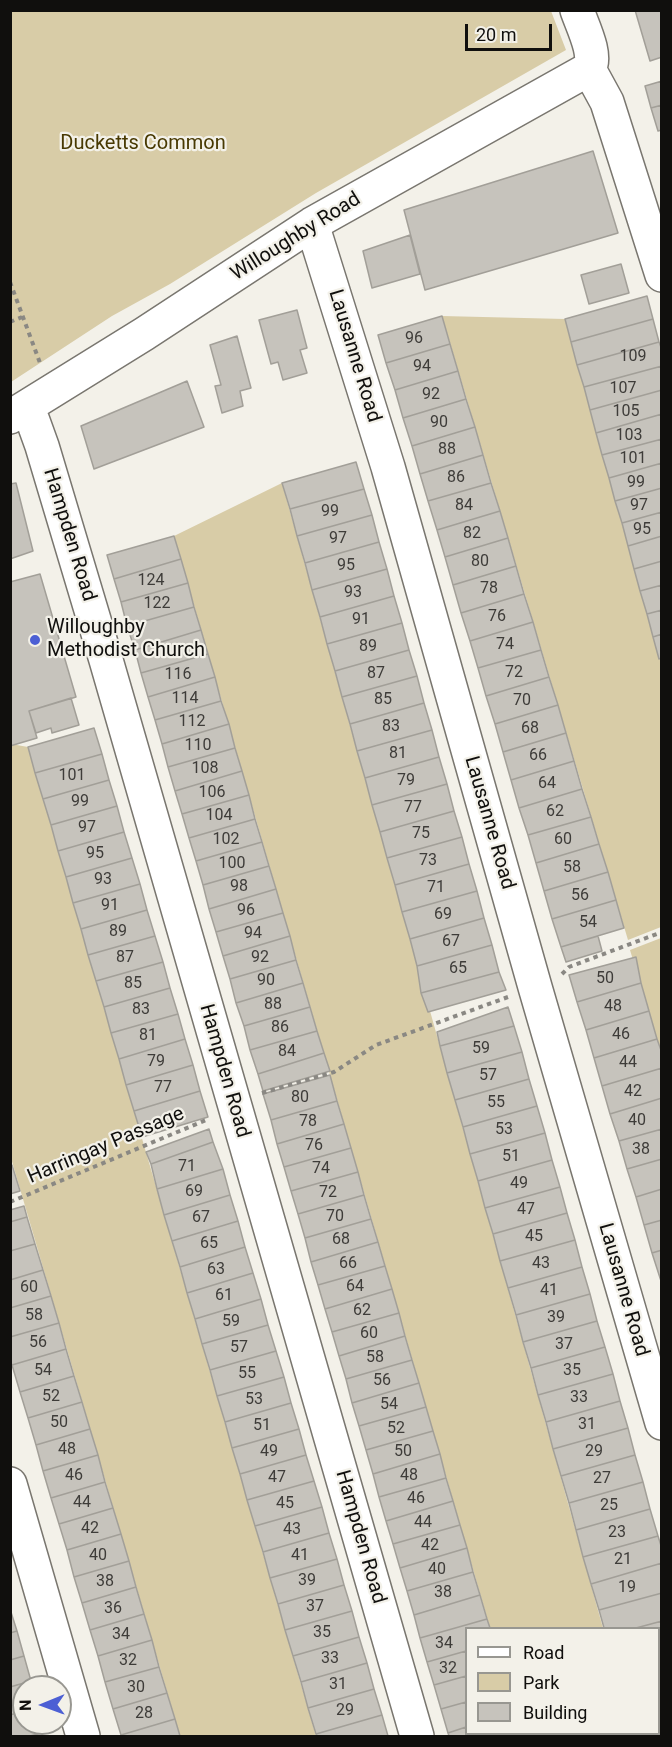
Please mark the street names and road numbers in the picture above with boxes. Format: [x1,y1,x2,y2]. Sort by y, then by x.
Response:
street label: Willoughby Road [227,187,365,287]
street label: Lausanne Road [322,287,386,425]
street label: Hampden Road [37,466,101,604]
street label: Lausanne Road [459,754,519,892]
street label: Hampden Road [193,1002,255,1140]
street label: Harringay Passage [24,1102,188,1190]
street label: Lausanne Road [593,1221,653,1359]
street label: Hampden Road [329,1468,391,1606]

